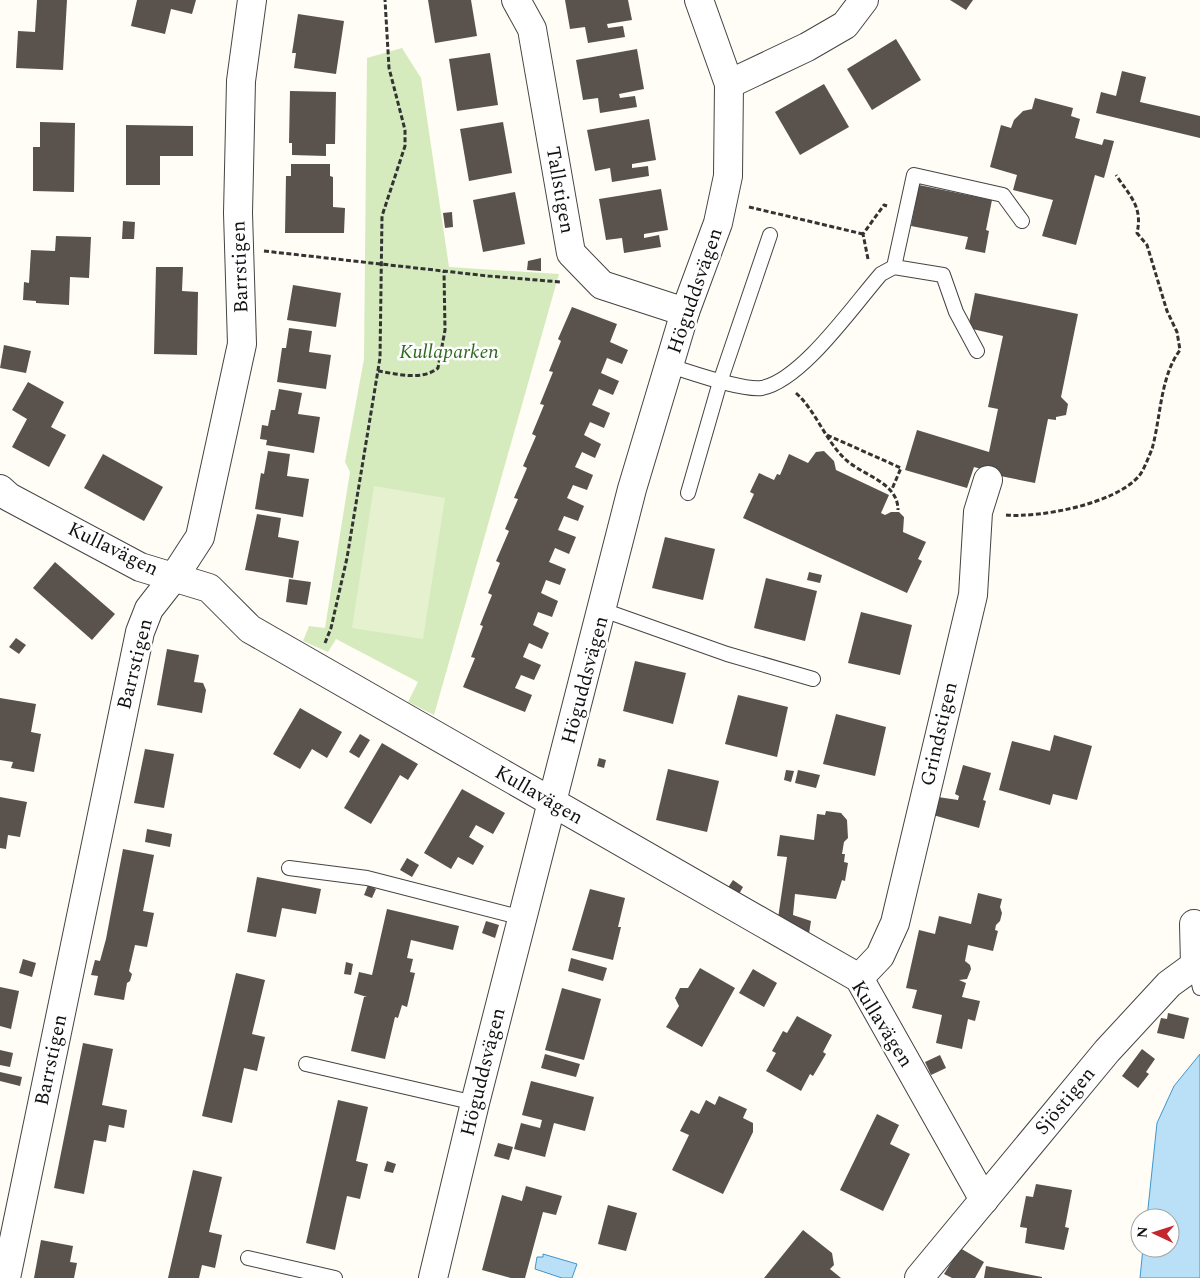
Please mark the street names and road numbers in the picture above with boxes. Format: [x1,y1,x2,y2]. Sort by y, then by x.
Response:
street label: Tallstigen [538,144,582,236]
street label: Barrstigen [223,220,257,314]
street label: Höguddsvägen [659,224,731,358]
street label: Kullavägen [62,514,164,584]
street label: Höguddsvägen [553,613,617,747]
street label: Barrstigen [109,615,161,713]
street label: Grindstigen [912,679,966,789]
street label: Kullavägen [489,758,589,832]
street label: Kullavägen [843,975,921,1073]
street label: Höguddsvägen [453,1005,513,1139]
street label: Barrstigen [27,1012,75,1108]
street label: Sjöstigen [1027,1060,1103,1142]

